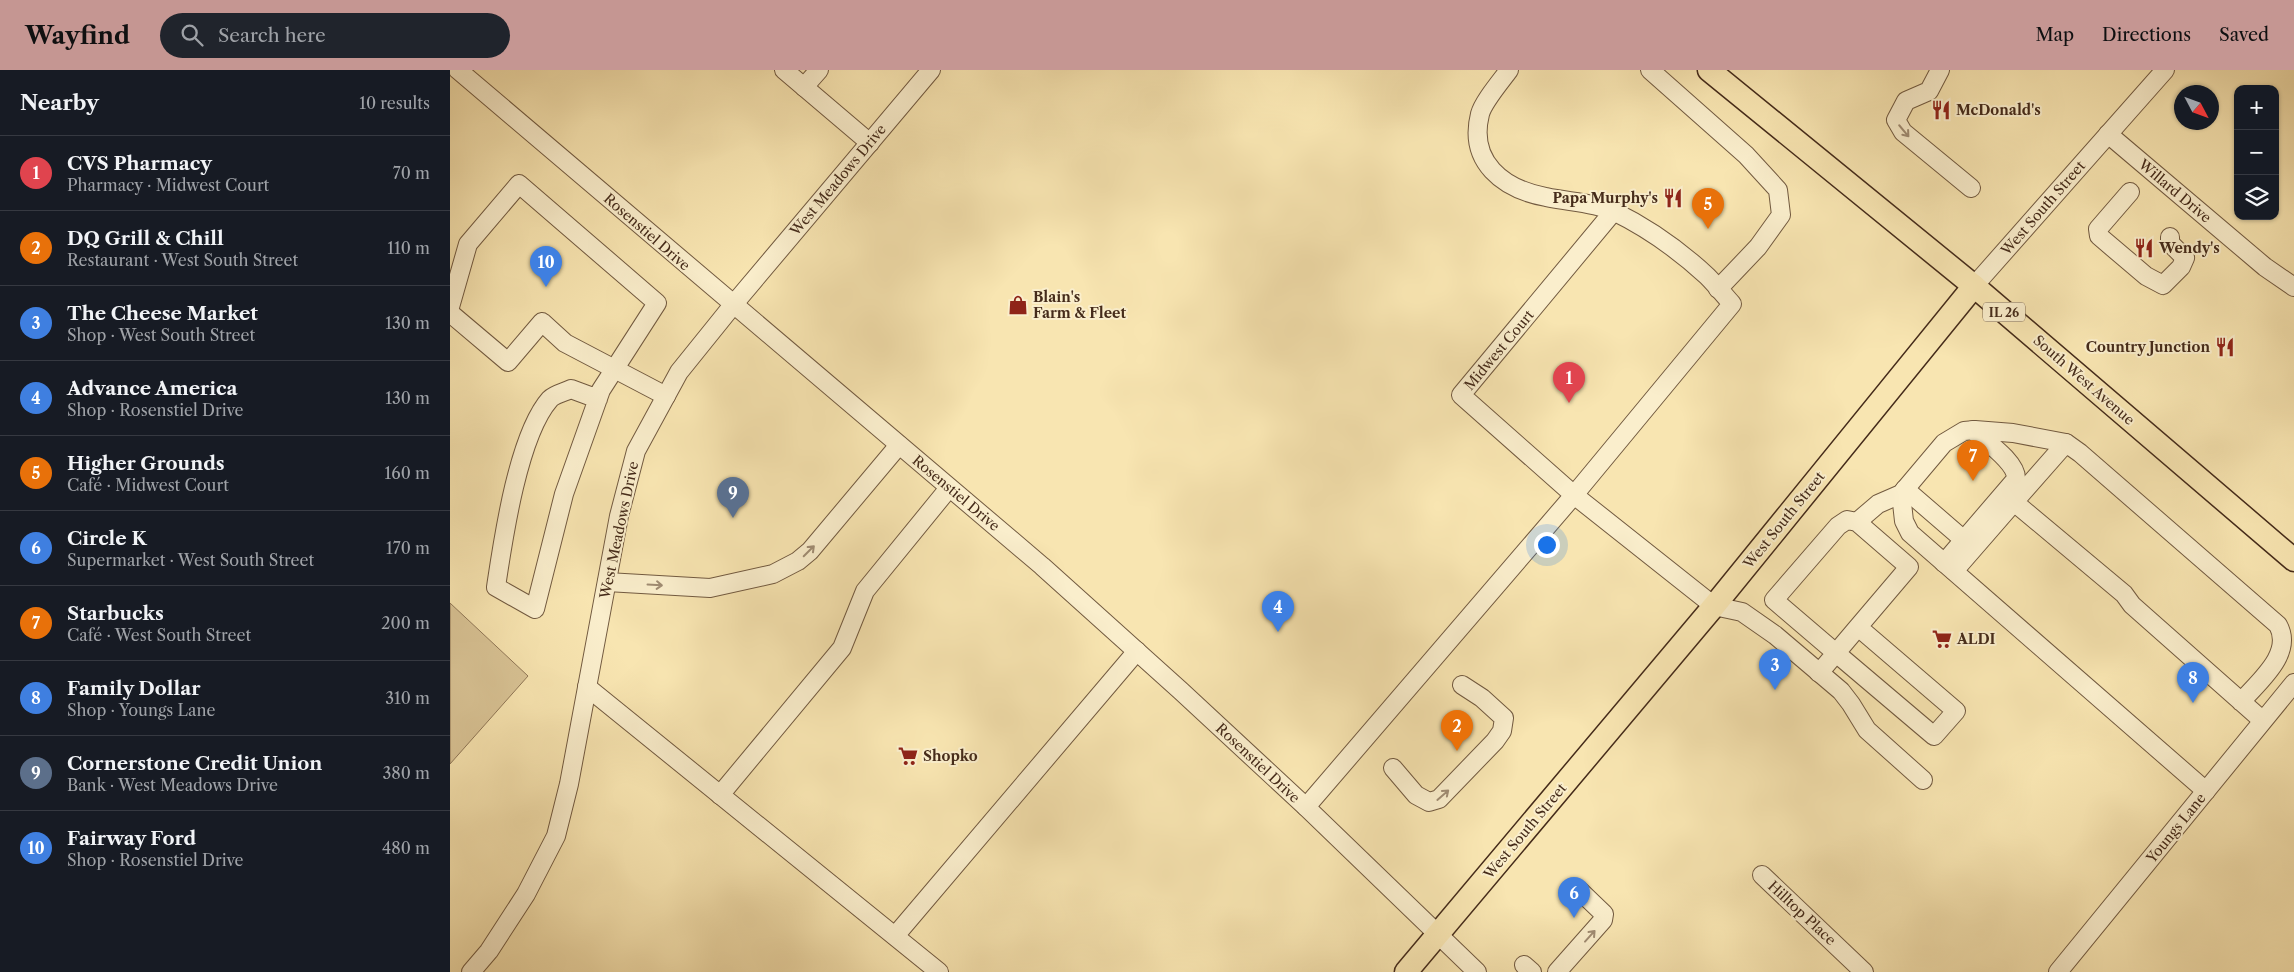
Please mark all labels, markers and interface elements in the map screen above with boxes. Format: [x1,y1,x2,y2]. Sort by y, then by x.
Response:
search box [160,13,510,58]
text: Wayfind [25,21,130,50]
icon: search [178,21,206,49]
text: Search here [218,24,326,47]
text: Map [2035,24,2074,46]
text: Directions [2102,24,2191,46]
text: Saved [2219,24,2269,46]
north arrow [2174,85,2219,130]
map controls [2234,85,2279,220]
button: + [2234,85,2279,130]
text: Nearby [20,90,99,115]
text: 10 results [359,93,430,113]
restaurant icon: McDonald's [1930,99,1952,121]
place label: McDonald's [1956,101,2041,119]
street label: West Meadows Drive [785,120,890,240]
one-way arrow [1899,124,1910,137]
button: − [2234,130,2279,175]
text: CVS Pharmacy [67,152,212,175]
street label: Willard Drive [2134,155,2215,227]
street label: West South Street [1996,157,2089,260]
text: 1 [32,163,40,183]
text: 70 m [393,163,430,183]
text: Pharmacy · Midwest Court [67,175,269,195]
button: layers [2234,175,2279,220]
restaurant icon: Papa Murphy's [1662,187,1684,209]
pin: 5 [1692,188,1724,229]
place label: Papa Murphy's [1552,189,1658,207]
street label: Rosenstiel Drive [600,190,694,275]
text: DQ Grill & Chill [67,227,224,250]
restaurant icon: Wendy's [2133,237,2155,259]
text: 2 [31,238,41,258]
text: 110 m [387,238,430,258]
place label: Wendy's [2158,239,2220,257]
pin: 10 [530,246,562,287]
text: Restaurant · West South Street [67,250,298,270]
place label: Blain's Farm & Fleet [1033,288,1126,322]
shop icon: Blain's Farm & Fleet [1007,294,1029,316]
text: The Cheese Market [67,302,258,325]
road number: IL 26 [1983,302,2025,322]
street label: Midwest Court [1460,306,1538,394]
text: 3 [31,313,41,333]
text: 130 m [385,313,430,333]
text: Shop · West South Street [67,325,255,345]
street label: South West Avenue [2030,331,2138,429]
restaurant icon: Country Junction [2214,336,2236,358]
place label: Country Junction [2086,338,2210,356]
pin: 1 [1553,362,1585,403]
text: Advance America [67,377,238,400]
text: 4 [31,388,41,408]
text: 130 m [385,388,430,408]
text: Shop · Rosenstiel Drive [67,400,244,420]
pin: 7 [1957,440,1989,481]
street label: Rosenstiel Drive [909,451,1004,535]
text: Higher Grounds [67,452,225,475]
street label: West Meadows Drive [595,460,642,601]
text: 5 [32,463,40,483]
text: 160 m [385,463,430,483]
street label: West South Street [1739,468,1829,573]
text: Café · Midwest Court [67,475,229,495]
pin: 9 [717,477,749,518]
text: Circle K [67,527,147,550]
your location [1534,532,1560,558]
text: 6 [31,538,41,558]
text: 170 m [386,538,430,558]
one-way arrow [803,545,815,557]
text: Supermarket · West South Street [67,550,314,570]
one-way arrow [647,580,663,589]
pin: 4 [1262,591,1294,632]
text: Starbucks [67,602,164,625]
text: 7 [32,613,40,633]
text: 200 m [381,613,430,633]
text: Café · West South Street [67,625,251,645]
supermarket icon: ALDI [1931,628,1953,650]
place label: ALDI [1956,630,1996,648]
pin: 3 [1759,649,1791,690]
pin: 8 [2177,662,2209,703]
text: Family Dollar [67,677,201,700]
text: 8 [31,688,41,708]
text: 310 m [385,688,430,708]
text: Shop · Youngs Lane [67,700,215,720]
pin: 2 [1441,710,1473,751]
street label: Rosenstiel Drive [1212,719,1304,807]
supermarket icon: Shopko [897,745,919,767]
place label: Shopko [923,747,978,765]
text: Cornerstone Credit Union [67,752,322,775]
text: 9 [31,763,41,783]
text: 380 m [382,763,430,783]
text: Bank · West Meadows Drive [67,775,278,795]
street label: West South Street [1479,779,1570,883]
one-way arrow [1436,789,1449,800]
street label: Youngs Lane [2142,789,2210,867]
text: Fairway Ford [67,827,196,850]
text: 10 [27,838,45,858]
text: 480 m [382,838,430,858]
text: Shop · Rosenstiel Drive [67,850,244,870]
pin: 6 [1558,877,1590,918]
street label: Hilltop Place [1764,877,1840,949]
one-way arrow [1584,929,1596,942]

